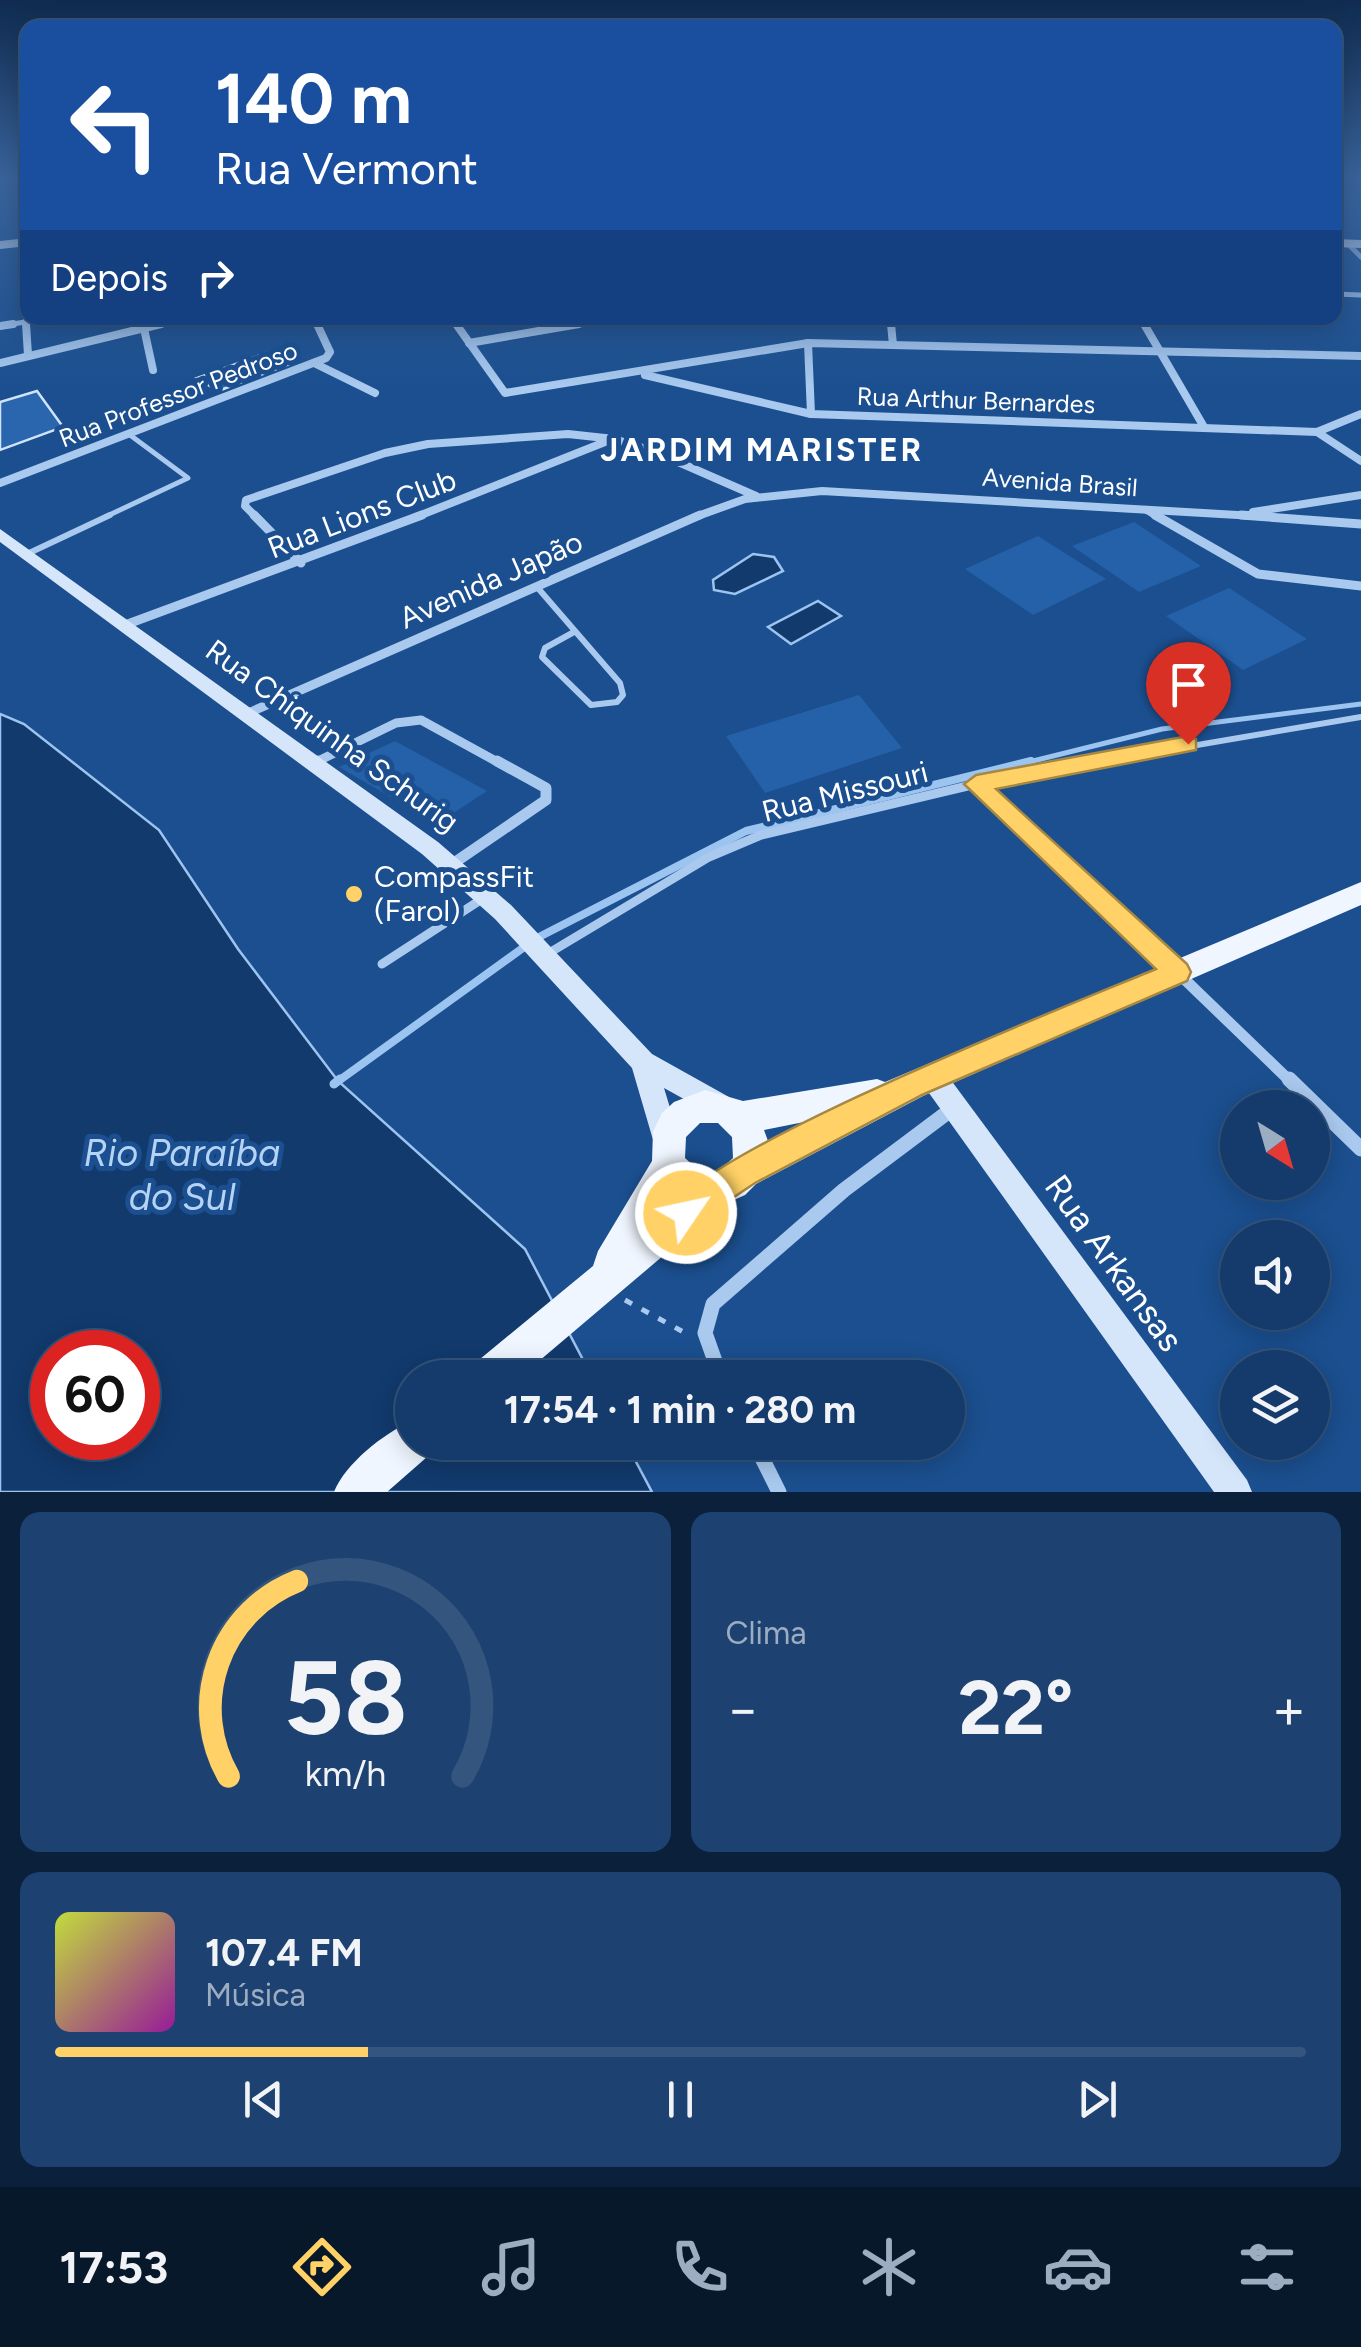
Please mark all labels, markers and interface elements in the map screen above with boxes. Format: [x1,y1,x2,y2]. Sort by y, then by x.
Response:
text: 140 m [215,56,412,141]
icon: left [50,60,180,190]
text: Rua Vermont [215,141,478,195]
icon: right [188,250,243,305]
text: Depois [50,255,168,301]
street label: Rua Professor Pedroso [55,335,301,453]
street label: Rua Arthur Bernardes [856,381,1096,419]
district label: JARDIM MARISTER [600,431,924,469]
street label: Rua Lions Club [262,461,461,566]
street label: Avenida Brasil [981,462,1139,502]
street label: Avenida Japão [393,523,588,636]
street label: Rua Chiquinha Schurig [199,631,466,840]
pin [1146,642,1231,745]
icon: arrive [1161,657,1216,712]
street label: Rua Missouri [758,753,932,830]
place label: CompassFit (Farol) [374,858,534,929]
marker: CompassFit (Farol) [343,883,365,905]
north arrow [1220,1090,1330,1200]
map controls [1220,1090,1330,1460]
water label: Rio Paraíba do Sul [84,1130,280,1220]
position arrow [634,1161,738,1265]
street label: Rua Arkansas [1036,1167,1192,1359]
button: sound [1220,1220,1330,1330]
speed limit sign: 60 [30,1330,160,1460]
button: layers [1220,1350,1330,1460]
text: 17:54 · 1 min · 280 m [504,1387,856,1433]
text: Clima [726,1614,807,1652]
text: 58 [283,1635,407,1760]
text: 22° [958,1663,1073,1753]
text: − [726,1676,760,1742]
text: + [1272,1676,1306,1742]
text: km/h [304,1752,386,1795]
text: 107.4 FM [205,1930,363,1976]
text: Música [205,1976,306,2014]
icon: previous [236,2072,291,2127]
icon: pause [653,2072,708,2127]
icon: next [1070,2072,1125,2127]
icon: directions [287,2232,357,2302]
icon: music [476,2232,546,2302]
icon: phone [665,2232,735,2302]
icon: climate [854,2232,924,2302]
icon: car [1043,2232,1113,2302]
icon: filters [1232,2232,1302,2302]
text: 17:53 [59,2240,168,2294]

